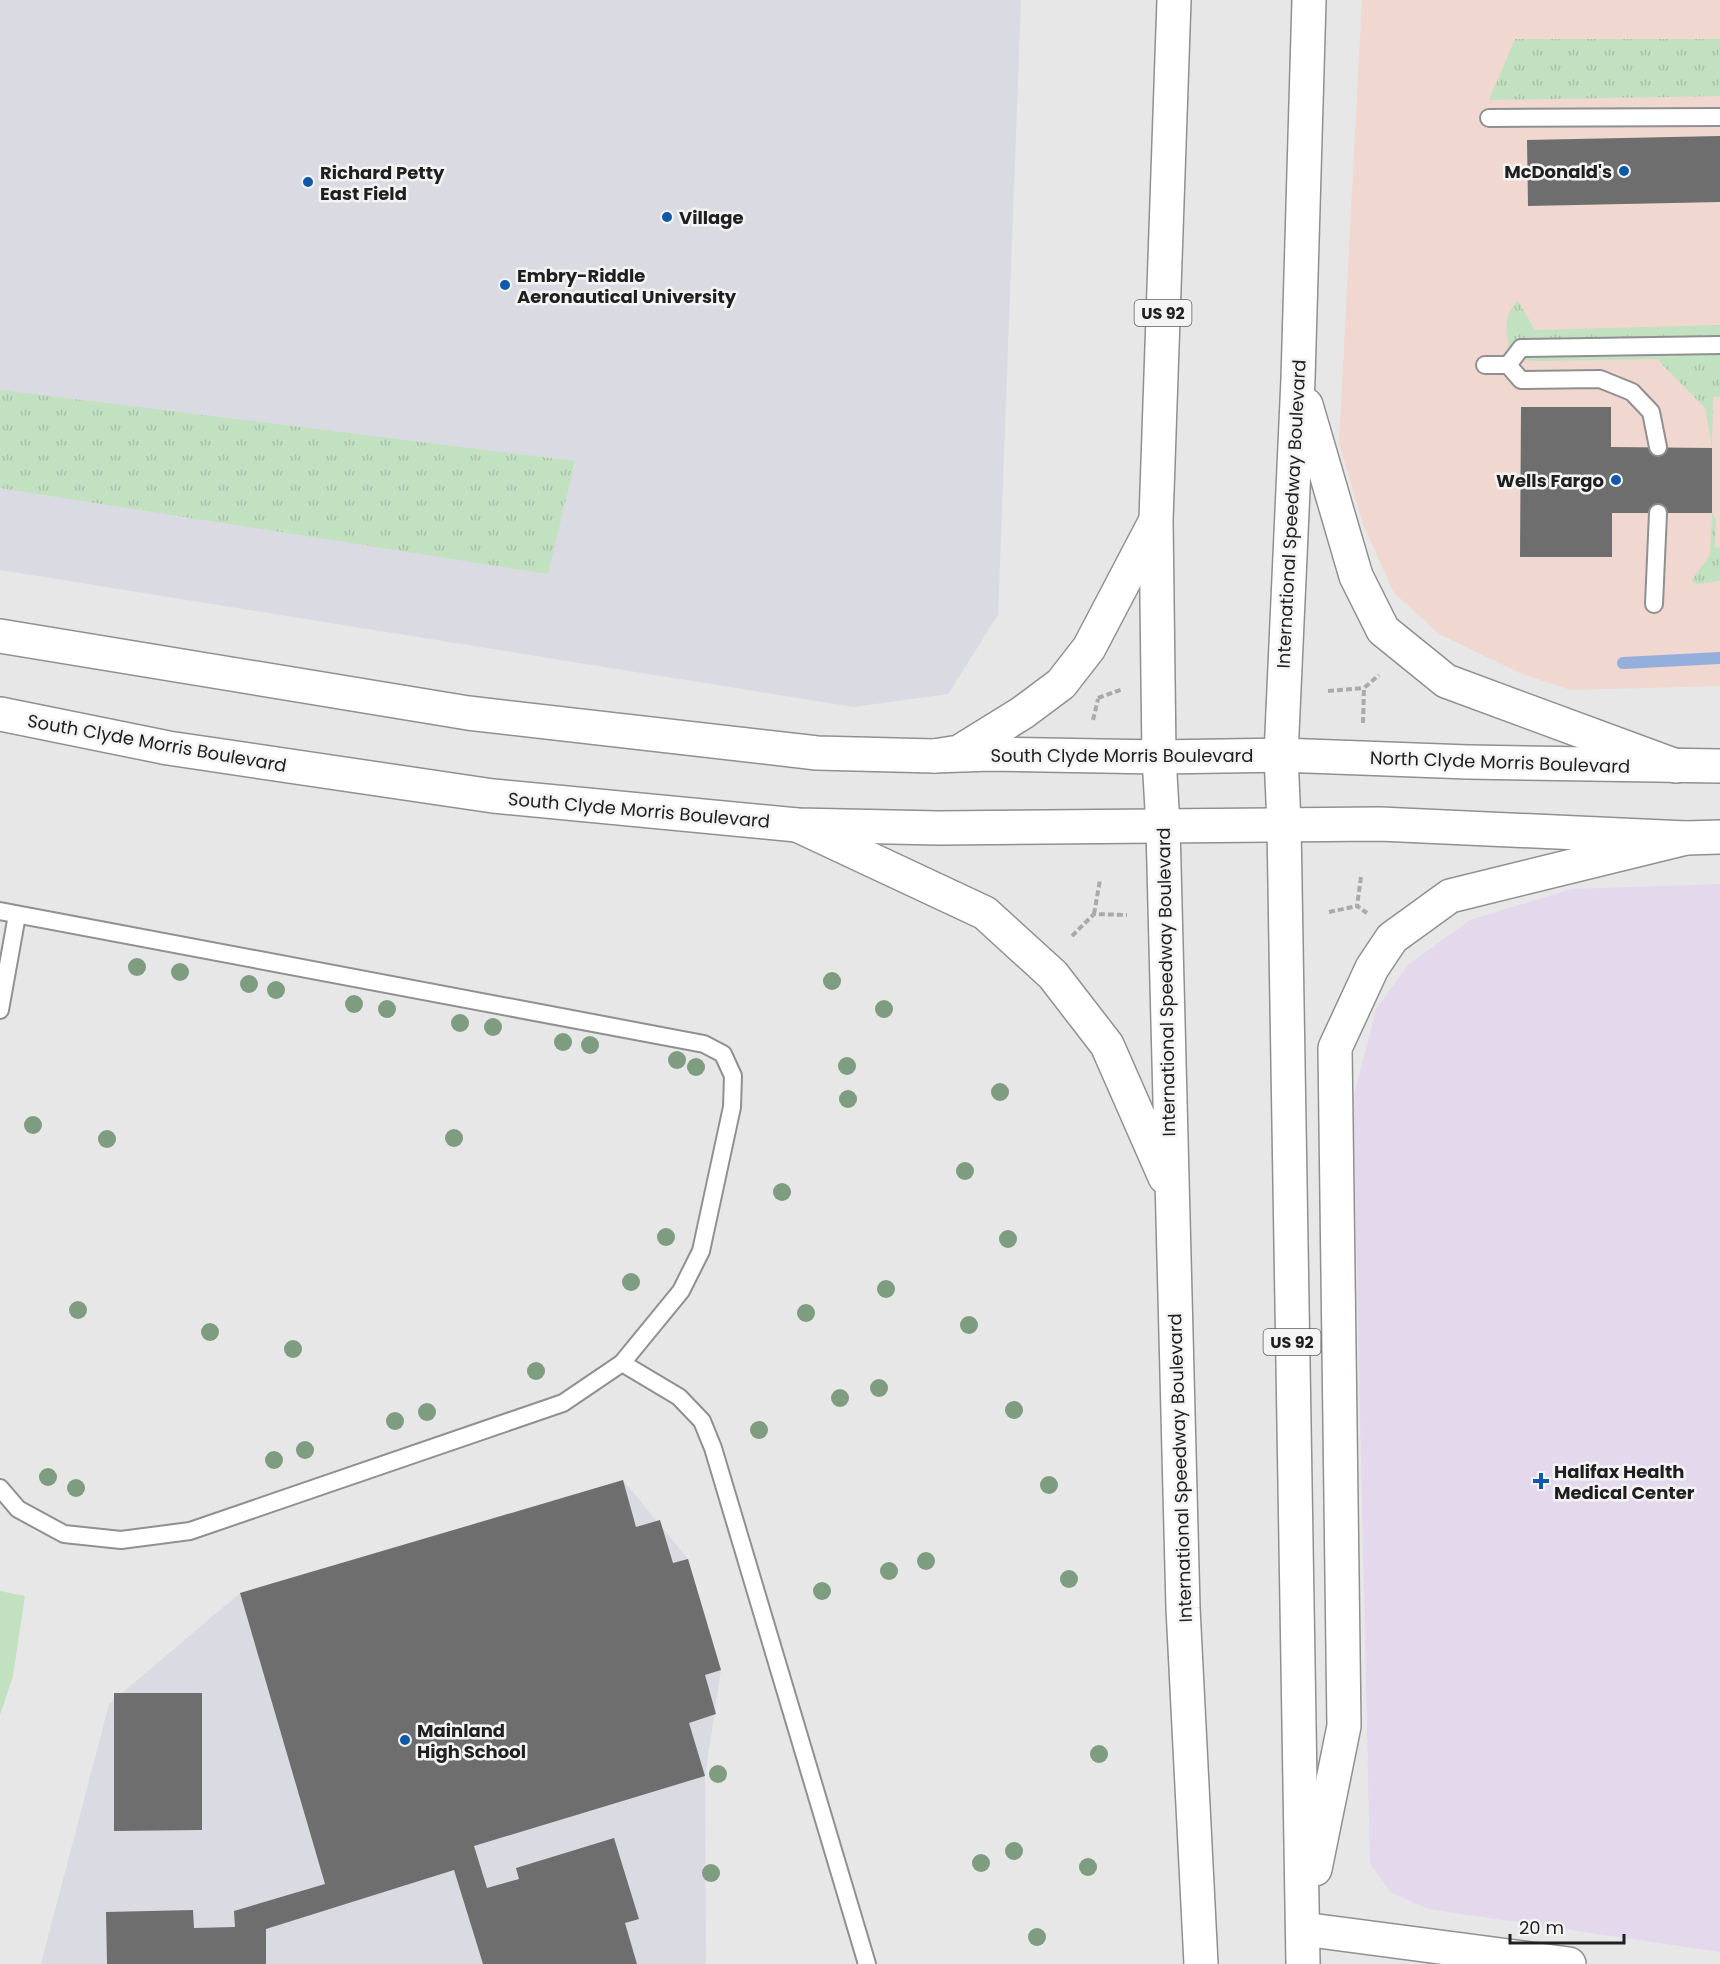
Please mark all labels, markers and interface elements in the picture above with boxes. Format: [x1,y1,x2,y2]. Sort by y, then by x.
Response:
place label: McDonald's [1504,159,1612,184]
place label: Richard Petty East Field [320,160,445,206]
marker: McDonald's [1617,164,1631,178]
marker: Richard Petty East Field [301,175,315,189]
place label: Village [679,205,744,230]
marker: Village [660,210,674,224]
place label: Embry-Riddle Aeronautical University [517,263,737,309]
marker: Embry-Riddle Aeronautical University [498,278,512,292]
road number: US 92 [1134,300,1192,326]
street label: International Speedway Boulevard [1270,359,1312,669]
place label: Wells Fargo [1496,468,1604,493]
marker: Wells Fargo [1609,473,1623,487]
street label: South Clyde Morris Boulevard [25,708,289,778]
street label: South Clyde Morris Boulevard [991,743,1253,768]
street label: North Clyde Morris Boulevard [1370,745,1630,779]
street label: South Clyde Morris Boulevard [507,786,771,834]
street label: International Speedway Boulevard [1151,827,1181,1137]
street label: International Speedway Boulevard [1162,1313,1198,1623]
road number: US 92 [1264,1329,1320,1355]
place label: Halifax Health Medical Center [1554,1459,1695,1505]
marker: Halifax Health Medical Center [1532,1472,1550,1490]
place label: Mainland High School [417,1718,526,1764]
marker: Mainland High School [398,1733,412,1747]
scale bar [1510,1907,1624,1945]
text: 20 m [1519,1915,1564,1940]

